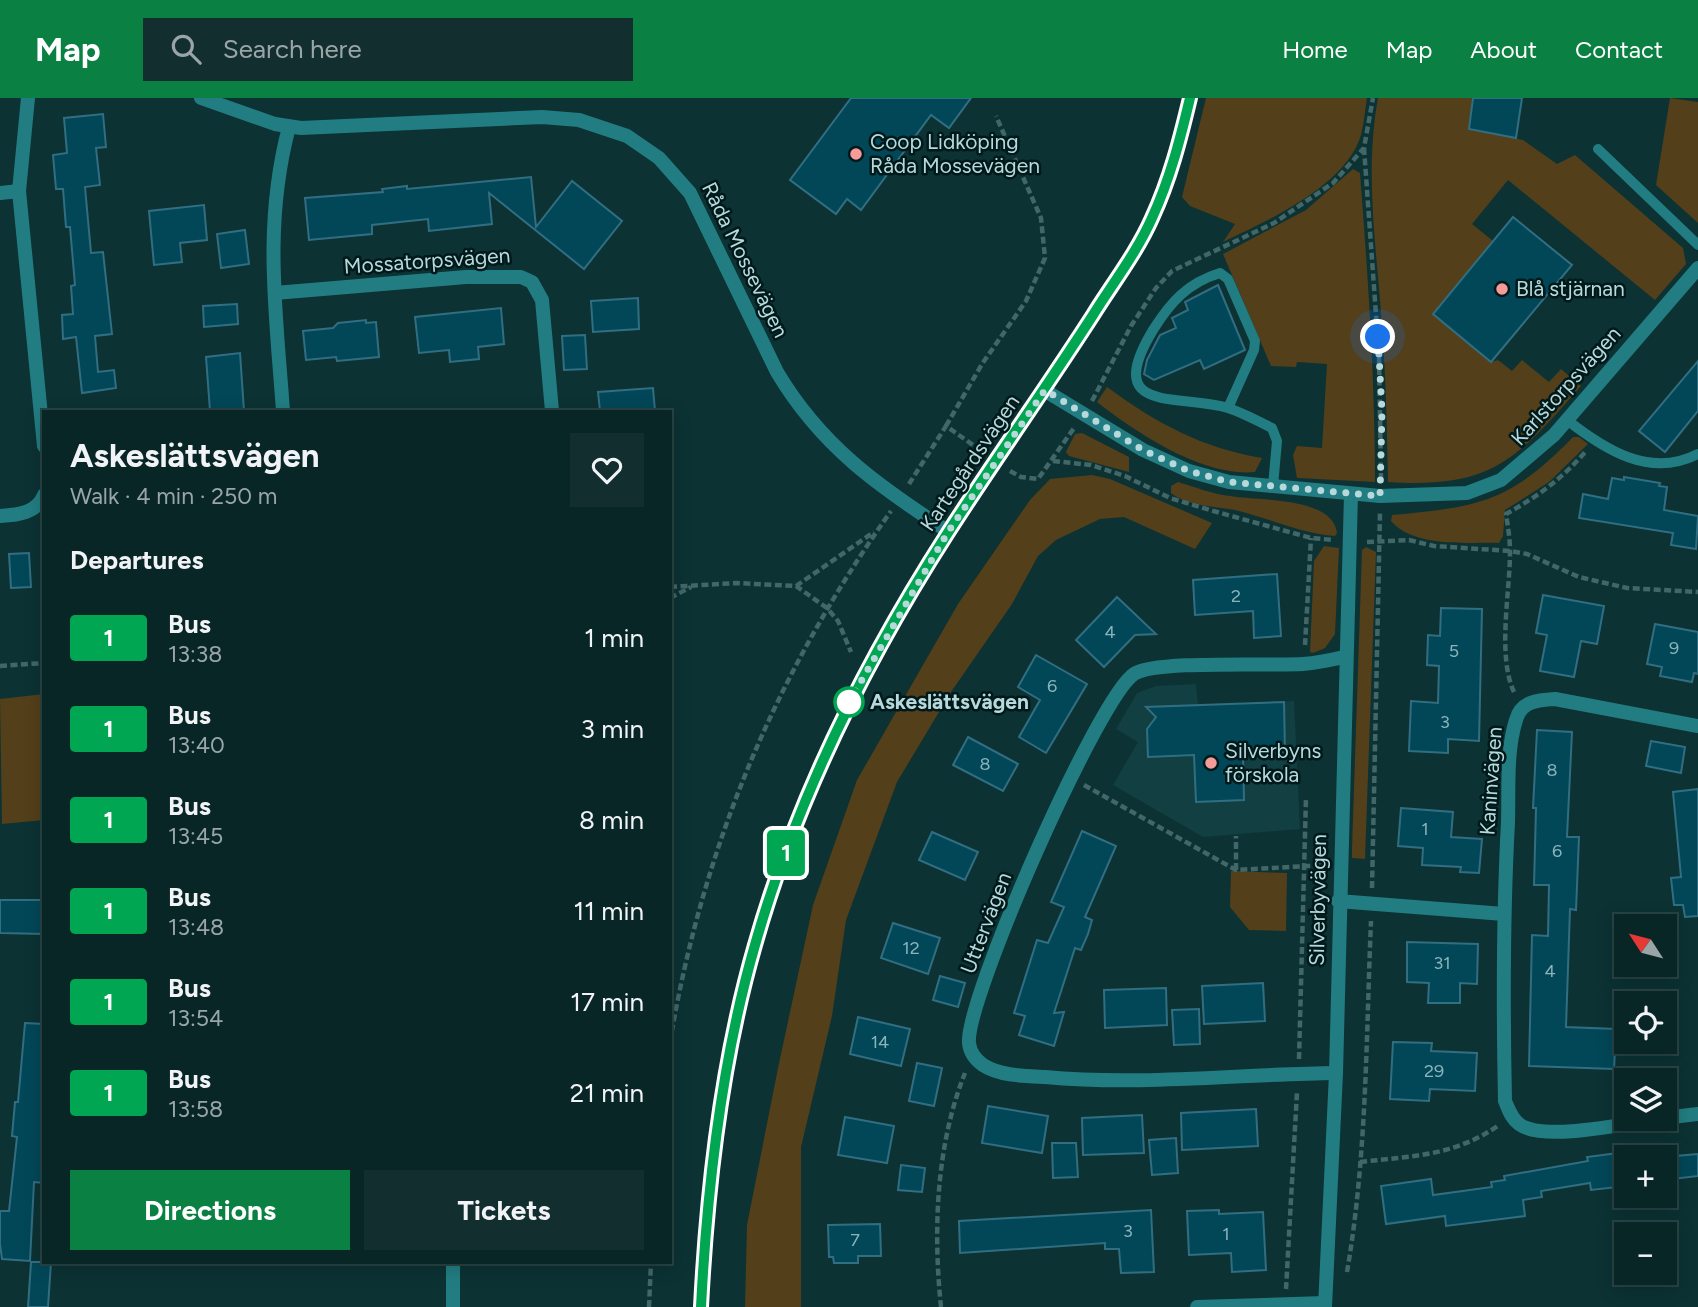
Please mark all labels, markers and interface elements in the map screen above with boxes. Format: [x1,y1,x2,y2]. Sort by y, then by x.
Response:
search box [143,18,633,81]
text: Map [35,30,101,69]
icon: search [167,30,205,68]
text: Search here [223,33,362,65]
text: Home [1282,35,1348,64]
text: Map [1386,35,1432,64]
text: About [1470,35,1537,64]
text: Contact [1575,35,1663,64]
place label: Coop Lidköping Råda Mossevägen [870,129,1040,178]
marker: Coop Lidköping Råda Mossevägen [848,146,864,162]
street label: Råda Mossevägen [697,178,794,342]
street label: Mossatorpsvägen [343,242,511,279]
place label: Blå stjärnan [1516,276,1625,301]
marker: Blå stjärnan [1494,281,1510,297]
your location [1360,319,1395,354]
street label: Karlstorpsvägen [1506,321,1626,450]
street label: Kartegårdsvägen [915,390,1024,536]
button: heart [570,433,644,507]
text: Askeslättsvägen [70,436,320,475]
text: Walk · 4 min · 250 m [70,482,277,510]
text: Departures [70,544,204,576]
house number: 2 [1231,585,1241,607]
text: Bus [168,608,211,640]
house number: 4 [1104,621,1116,643]
text: 1 min [584,622,644,654]
text: 1 [103,623,114,652]
house number: 9 [1669,637,1679,659]
text: 13:38 [168,640,222,668]
house number: 5 [1449,640,1459,662]
house number: 6 [1047,675,1057,697]
marker: Askeslättsvägen [834,687,864,717]
place label: Askeslättsvägen [870,689,1029,714]
text: Bus [168,699,211,731]
house number: 3 [1440,711,1450,733]
text: 3 min [581,713,644,745]
text: 1 [103,714,114,743]
street label: Kaninvägen [1474,726,1507,836]
text: 13:40 [168,731,225,759]
place label: Silverbyns förskola [1225,738,1321,787]
house number: 8 [979,753,991,775]
marker: Silverbyns förskola [1203,755,1219,771]
house number: 8 [1546,759,1558,781]
text: Bus [168,790,211,822]
text: 8 min [579,804,644,836]
text: 1 [103,805,114,834]
house number: 1 [1421,818,1429,840]
text: 13:45 [168,822,223,850]
line badge: 1 [763,830,809,876]
street label: Silverbyvägen [1304,834,1331,966]
text: 1 [781,838,791,867]
house number: 6 [1552,840,1562,862]
street label: Uttervägen [955,869,1016,977]
text: Bus [168,881,211,913]
text: 11 min [573,895,644,927]
text: 1 [103,896,114,925]
text: 13:48 [168,913,224,941]
north arrow [1614,914,1676,976]
map controls [1614,914,1677,1285]
house number: 12 [902,937,920,959]
house number: 31 [1433,952,1451,974]
house number: 4 [1544,960,1556,982]
text: Bus [168,972,211,1004]
text: 17 min [570,986,644,1018]
text: 1 [103,987,114,1016]
button: locate [1614,991,1677,1054]
text: 13:54 [168,1004,223,1032]
house number: 14 [871,1031,889,1053]
house number: 29 [1424,1060,1444,1082]
text: Bus [168,1063,211,1095]
button: layers [1614,1068,1677,1131]
text: 21 min [570,1077,644,1109]
text: 1 [103,1078,114,1107]
text: 13:58 [168,1095,223,1123]
button: + [1614,1145,1677,1208]
button: Directions [70,1170,350,1250]
button: Tickets [364,1170,644,1250]
house number: 3 [1123,1220,1133,1242]
button: − [1614,1222,1677,1285]
house number: 1 [1222,1223,1230,1245]
house number: 7 [850,1229,860,1251]

